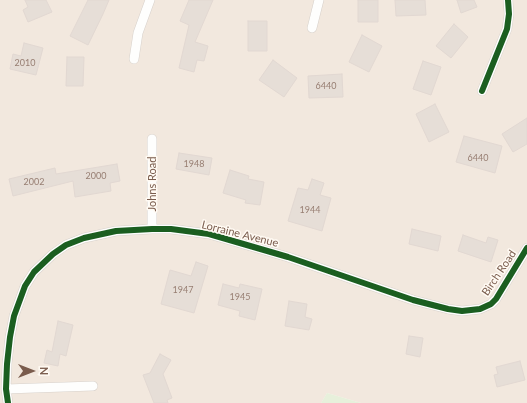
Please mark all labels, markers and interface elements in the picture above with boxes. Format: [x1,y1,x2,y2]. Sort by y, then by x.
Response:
house number: 2010 [15,58,35,68]
house number: 6440 [316,81,336,91]
house number: 6440 [468,153,488,163]
street label: Johns Road [145,157,159,211]
house number: 1948 [184,159,204,169]
house number: 2000 [86,171,106,181]
house number: 2002 [24,177,44,187]
house number: 1944 [300,205,320,215]
street label: Lorraine Avenue [200,218,280,250]
street label: Birch Road [479,248,519,298]
house number: 1947 [173,285,193,295]
house number: 1945 [230,292,250,302]
north arrow [12,351,52,391]
text: N [38,367,51,375]

